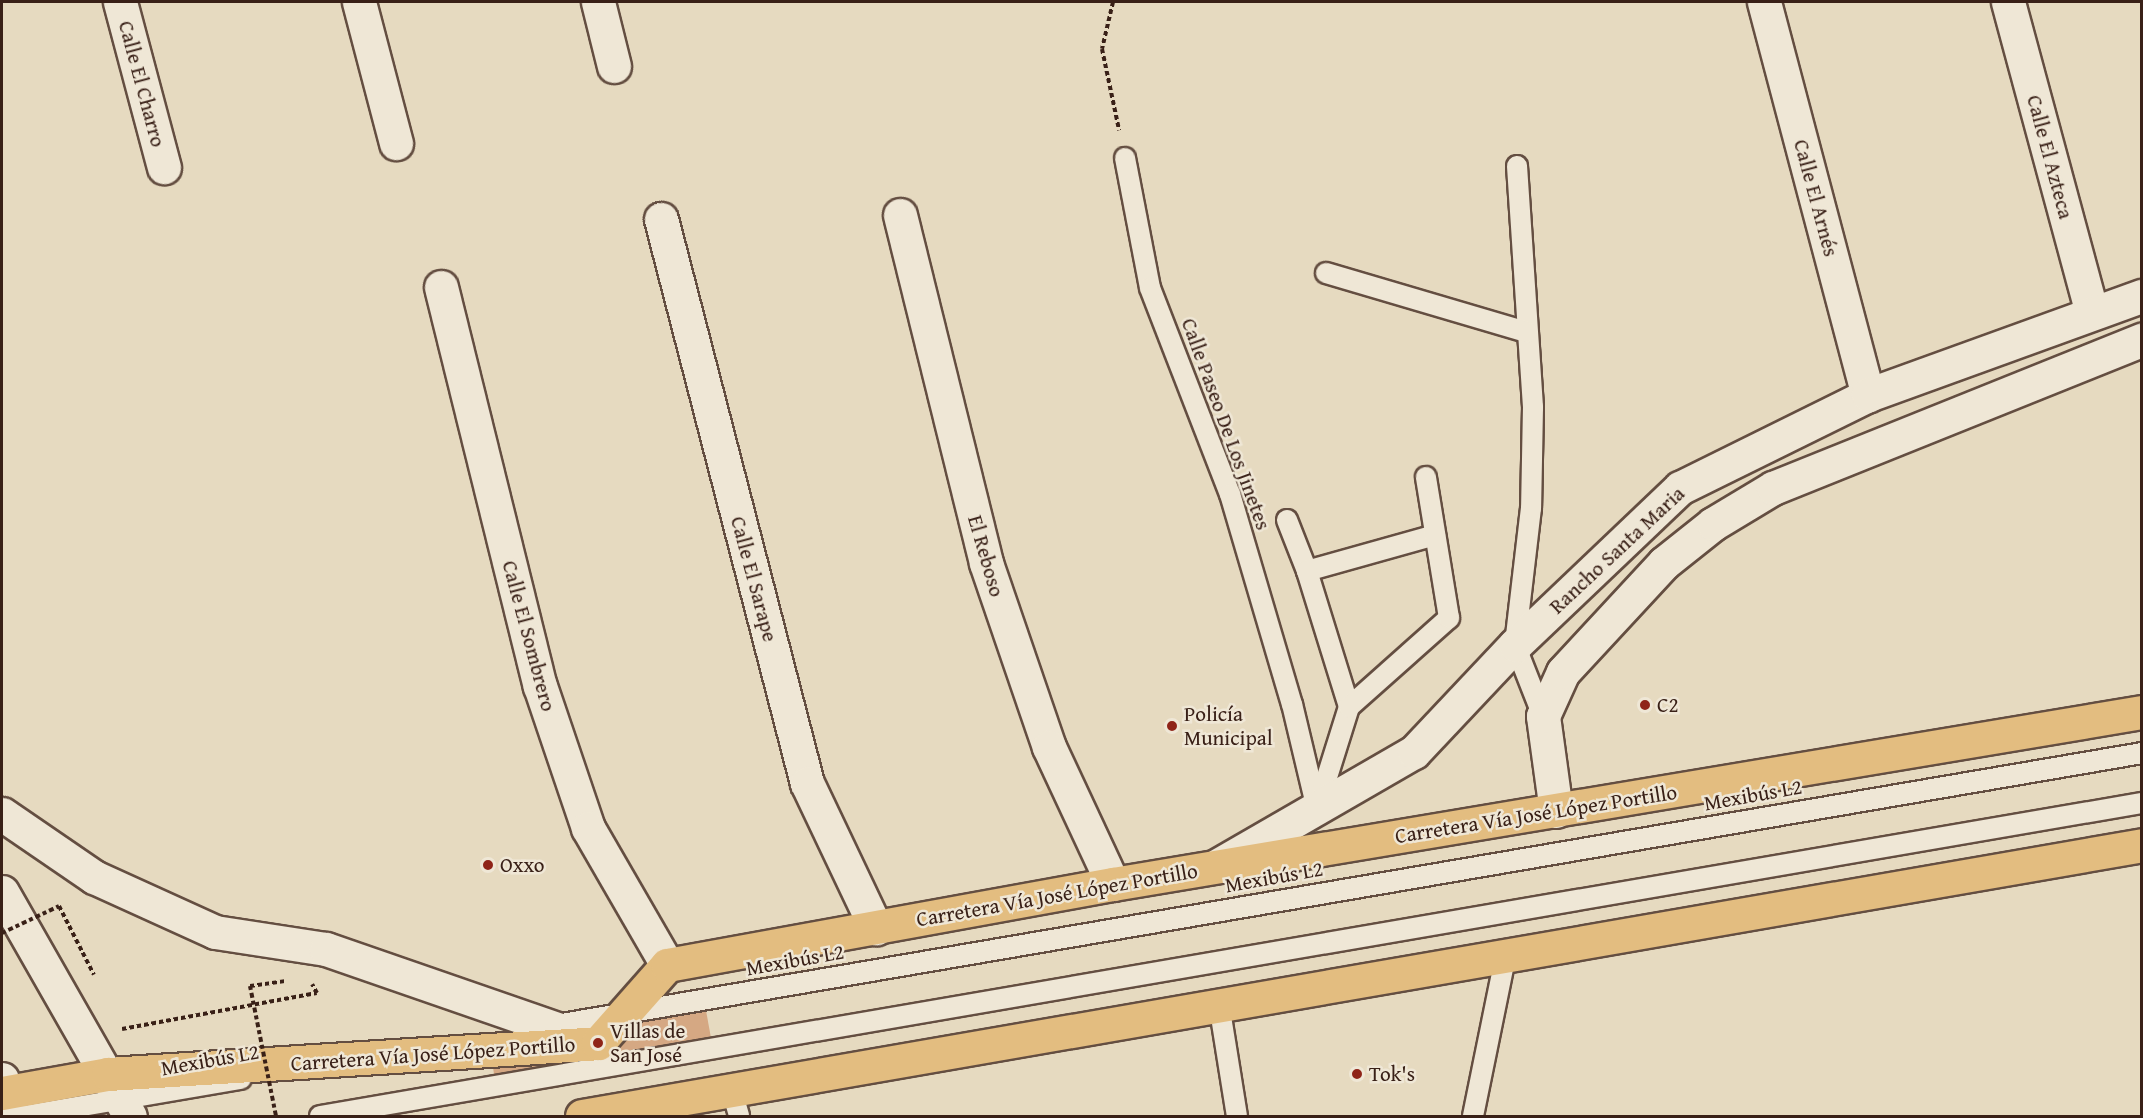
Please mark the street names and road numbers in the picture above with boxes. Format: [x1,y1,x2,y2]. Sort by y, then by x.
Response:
street label: Calle El Charro [113,18,171,150]
street label: Calle El Azteca [2021,92,2079,222]
street label: Calle El Arnés [1788,137,1844,259]
street label: Calle Paseo De Los Jinetes [1176,315,1276,533]
street label: Rancho Santa Maria [1544,481,1690,619]
street label: El Reboso [962,512,1010,600]
street label: Calle El Sarape [725,514,783,644]
street label: Calle El Sombrero [497,558,561,714]
street label: Mexibús L2 [1702,774,1804,816]
street label: Carretera Vía José López Portillo [1393,779,1679,849]
street label: Mexibús L2 [1223,856,1325,898]
street label: Carretera Vía José López Portillo [914,858,1200,932]
street label: Mexibús L2 [744,939,846,981]
street label: Carretera Vía José López Portillo [290,1031,576,1077]
street label: Mexibús L2 [159,1039,261,1081]

